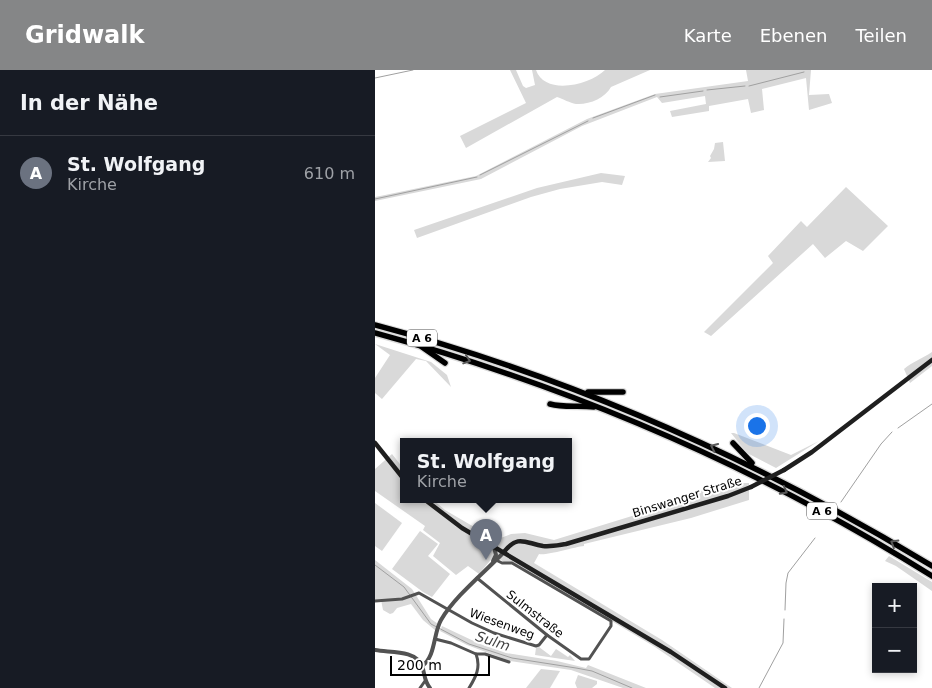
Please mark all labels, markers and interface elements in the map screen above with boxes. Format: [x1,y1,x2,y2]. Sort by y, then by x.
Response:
text: Gridwalk [25,21,145,49]
text: Karte [684,25,732,46]
text: Ebenen [760,25,828,46]
text: Teilen [856,25,907,46]
text: In der Nähe [20,91,158,115]
text: St. Wolfgang [67,153,205,175]
text: A [30,164,42,183]
text: 610 m [304,164,355,183]
text: Kirche [67,175,117,194]
road number: A 6 [407,330,437,346]
one-way arrow [463,354,471,364]
your location [744,413,770,439]
popup [400,438,572,503]
one-way arrow [710,444,719,454]
text: St. Wolfgang [417,450,555,472]
text: Kirche [417,472,467,491]
street label: Binswanger Straße [631,474,743,520]
one-way arrow [779,485,788,495]
road number: A 6 [807,502,837,520]
pin: A [470,519,502,560]
one-way arrow [891,540,900,550]
map controls [872,583,917,673]
button: + [872,583,917,628]
street label: Sulmstraße [504,587,566,641]
street label: Wiesenweg [467,606,537,642]
water label: Sulm [474,628,512,654]
button: − [872,628,917,673]
scale bar [390,653,490,676]
text: 200 m [397,657,442,673]

